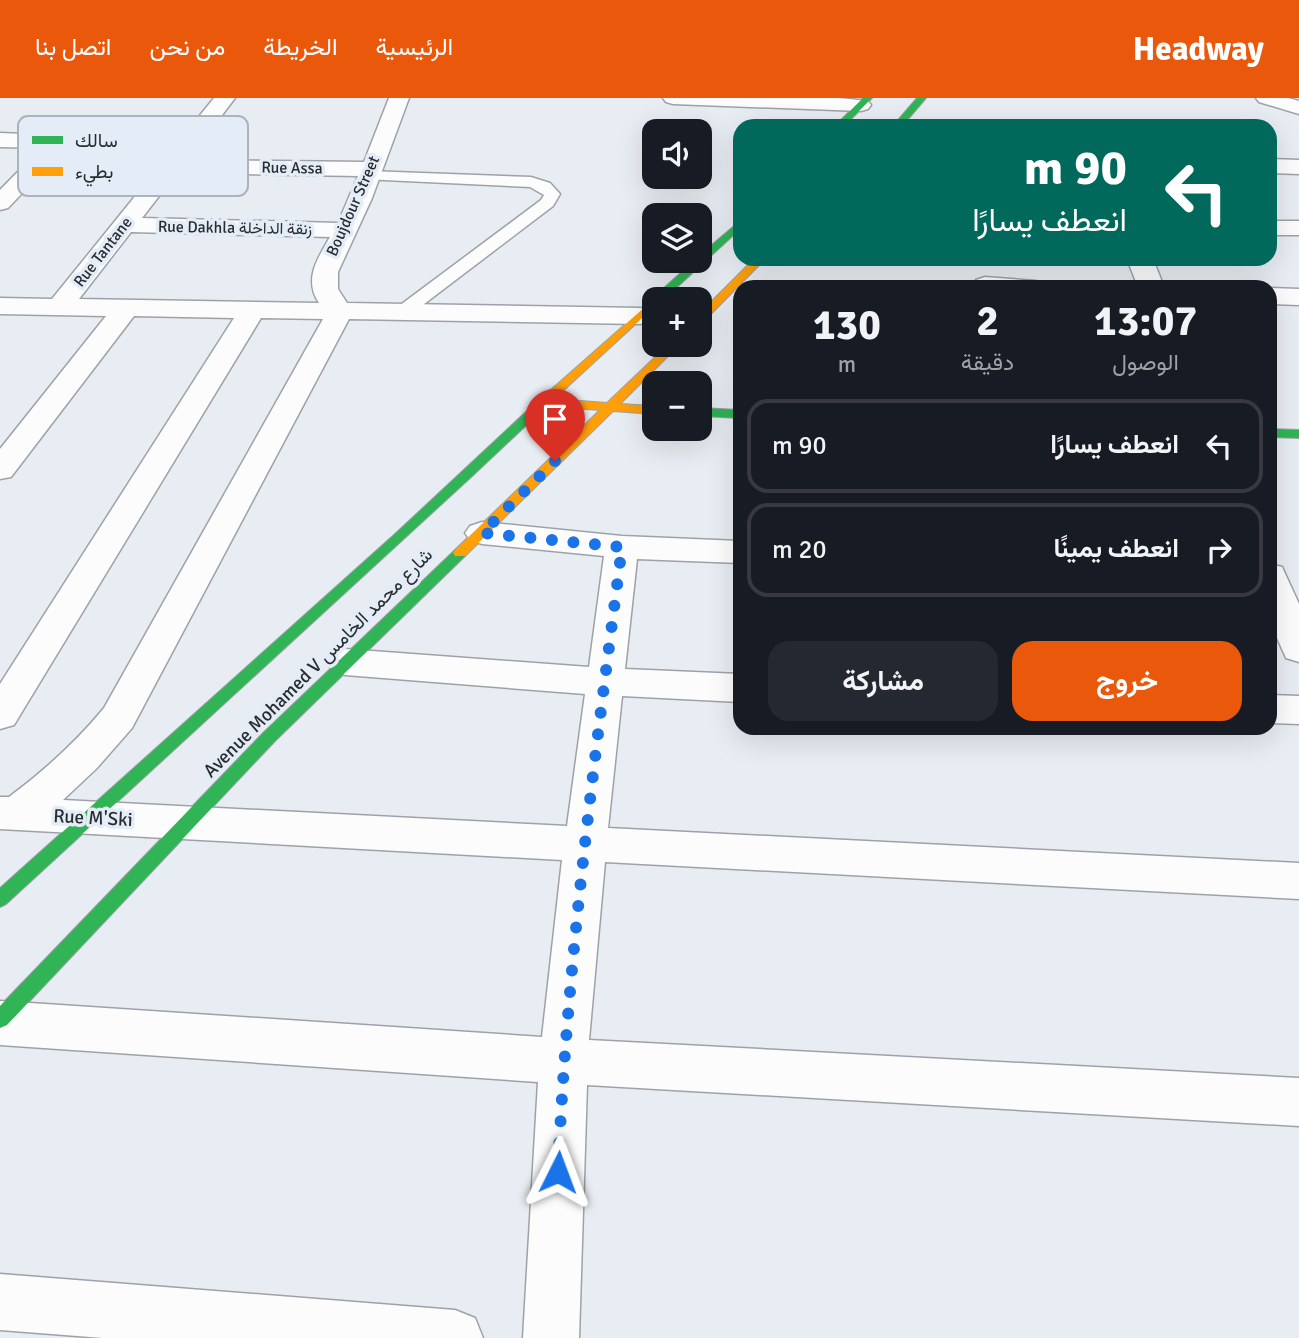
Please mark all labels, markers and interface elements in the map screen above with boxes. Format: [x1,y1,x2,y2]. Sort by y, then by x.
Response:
text: Headway [1133,29,1264,70]
text: اتصل بنا [35,32,111,62]
text: من نحن [149,32,225,62]
text: الخريطة [263,32,338,62]
text: الرئيسية [376,32,453,62]
legend [18,116,248,196]
map controls [642,119,712,441]
button: sound [642,119,712,189]
text: سالك [75,129,118,153]
text: 90 m [1024,138,1127,198]
icon: left [1151,147,1242,238]
street label: Boujdour Street [322,152,384,259]
street label: Rue Assa [261,157,323,179]
text: بطيء [75,160,113,187]
text: انعطف يسارًا [972,201,1127,240]
button: layers [642,203,712,273]
street label: Rue Tantane [69,213,137,291]
street label: Rue Dakhla زنقة الداخلة [158,217,312,239]
button: + [642,287,712,357]
text: 2 [976,296,999,347]
text: 13:07 [1094,296,1197,347]
text: 130 [813,300,881,351]
text: دقيقة [961,348,1014,377]
text: الوصول [1112,348,1179,377]
text: m [838,350,856,379]
button: − [642,371,712,441]
pin [525,389,585,461]
icon: arrive [536,400,574,438]
icon: left [1200,427,1238,465]
text: انعطف يسارًا [1050,429,1179,461]
text: 90 m [772,430,827,462]
icon: right [1200,531,1238,569]
text: انعطف يمينًا [1053,533,1179,565]
text: 20 m [772,534,827,566]
street label: Avenue Mohamed V شارع محمد الخامس [198,543,438,783]
button: مشاركة [768,641,998,721]
button: خروج [1012,641,1242,721]
street label: Rue M'Ski [53,804,133,832]
position arrow [521,1135,595,1209]

